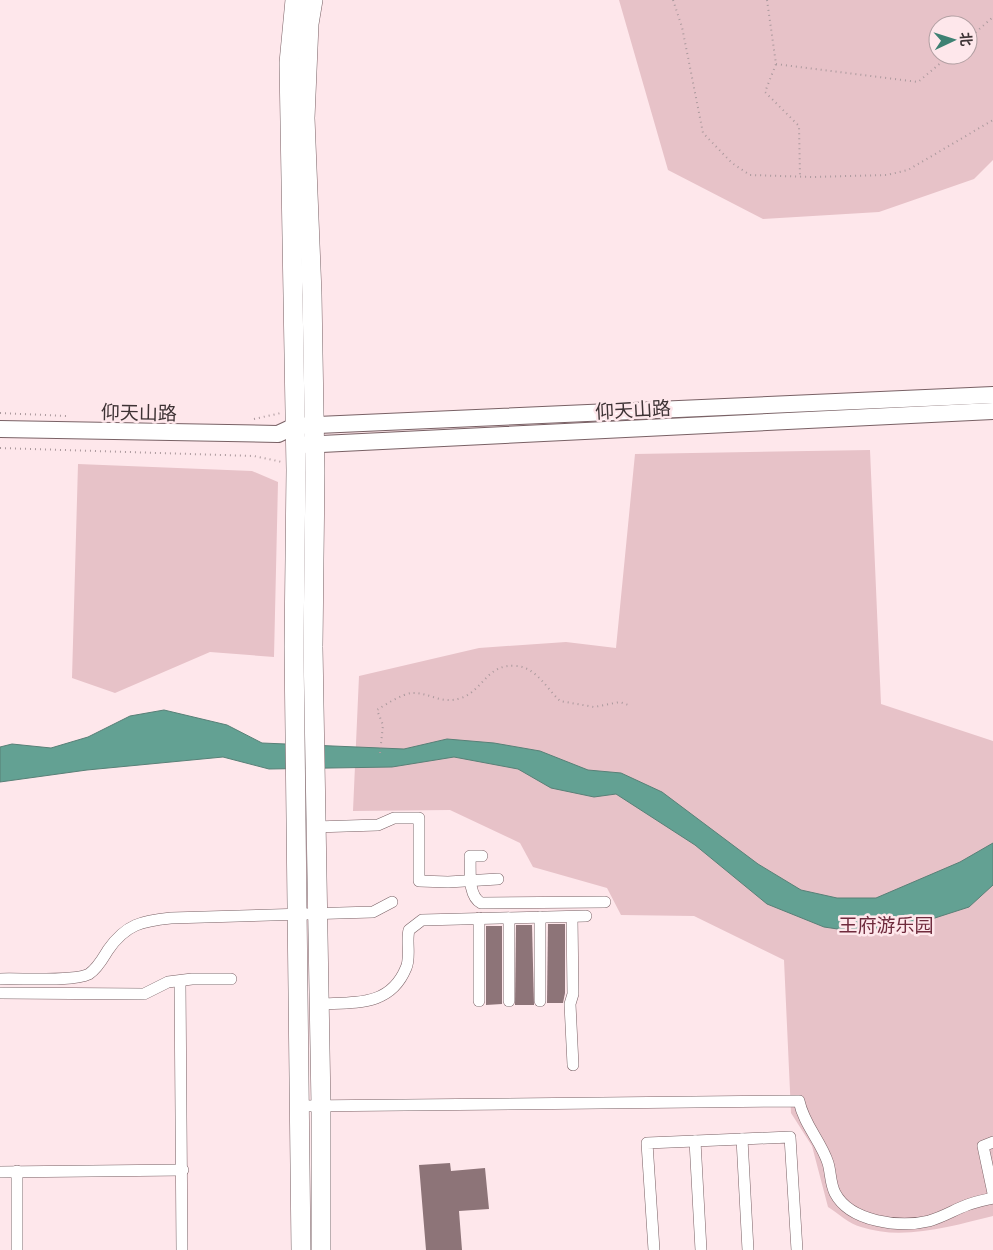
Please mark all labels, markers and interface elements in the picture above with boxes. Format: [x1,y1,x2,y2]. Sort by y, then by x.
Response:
north arrow [928,15,978,65]
text: 北 [956,31,977,47]
street label: 仰天山路 [594,393,672,425]
street label: 仰天山路 [101,397,177,427]
park label: 王府游乐园 [838,910,934,939]

